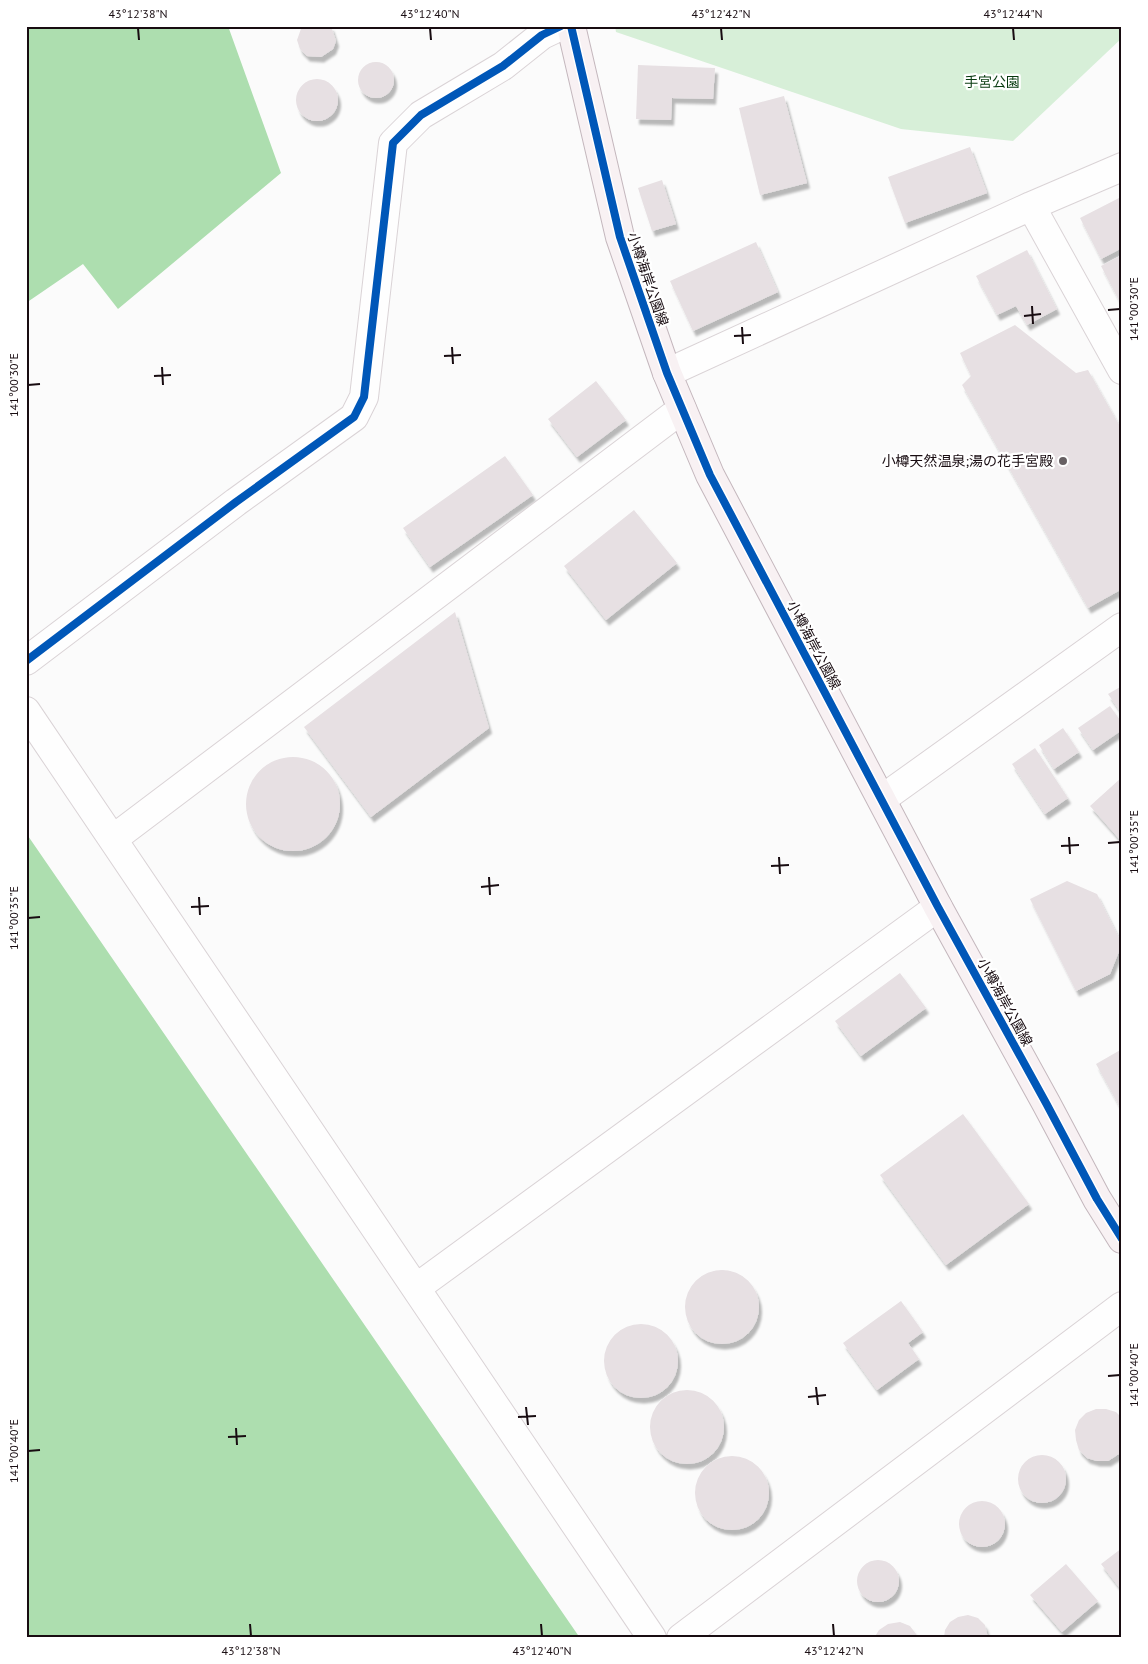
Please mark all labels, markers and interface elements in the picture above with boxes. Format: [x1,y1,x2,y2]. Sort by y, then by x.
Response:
text: 43°12'38"N [108,6,168,21]
text: 43°12'40"N [400,6,460,21]
text: 43°12'42"N [691,6,751,21]
text: 43°12'44"N [983,6,1043,21]
park label: 手宮公園 [964,73,1020,91]
street label: 小樽海岸公園線 [624,230,672,328]
text: 141°00'30"E [1126,277,1141,341]
text: 141°00'30"E [6,353,21,417]
place label: 小樽天然温泉;湯の花手宮殿 [881,452,1053,470]
marker: 小樽天然温泉;湯の花手宮殿 [1057,455,1069,467]
street label: 小樽海岸公園線 [783,598,845,692]
text: 141°00'35"E [1126,810,1141,874]
text: 141°00'35"E [6,886,21,950]
street label: 小樽海岸公園線 [973,955,1037,1049]
text: 141°00'40"E [1126,1343,1141,1407]
text: 141°00'40"E [6,1419,21,1483]
text: 43°12'38"N [221,1643,281,1658]
text: 43°12'40"N [512,1643,572,1658]
text: 43°12'42"N [804,1643,864,1658]

